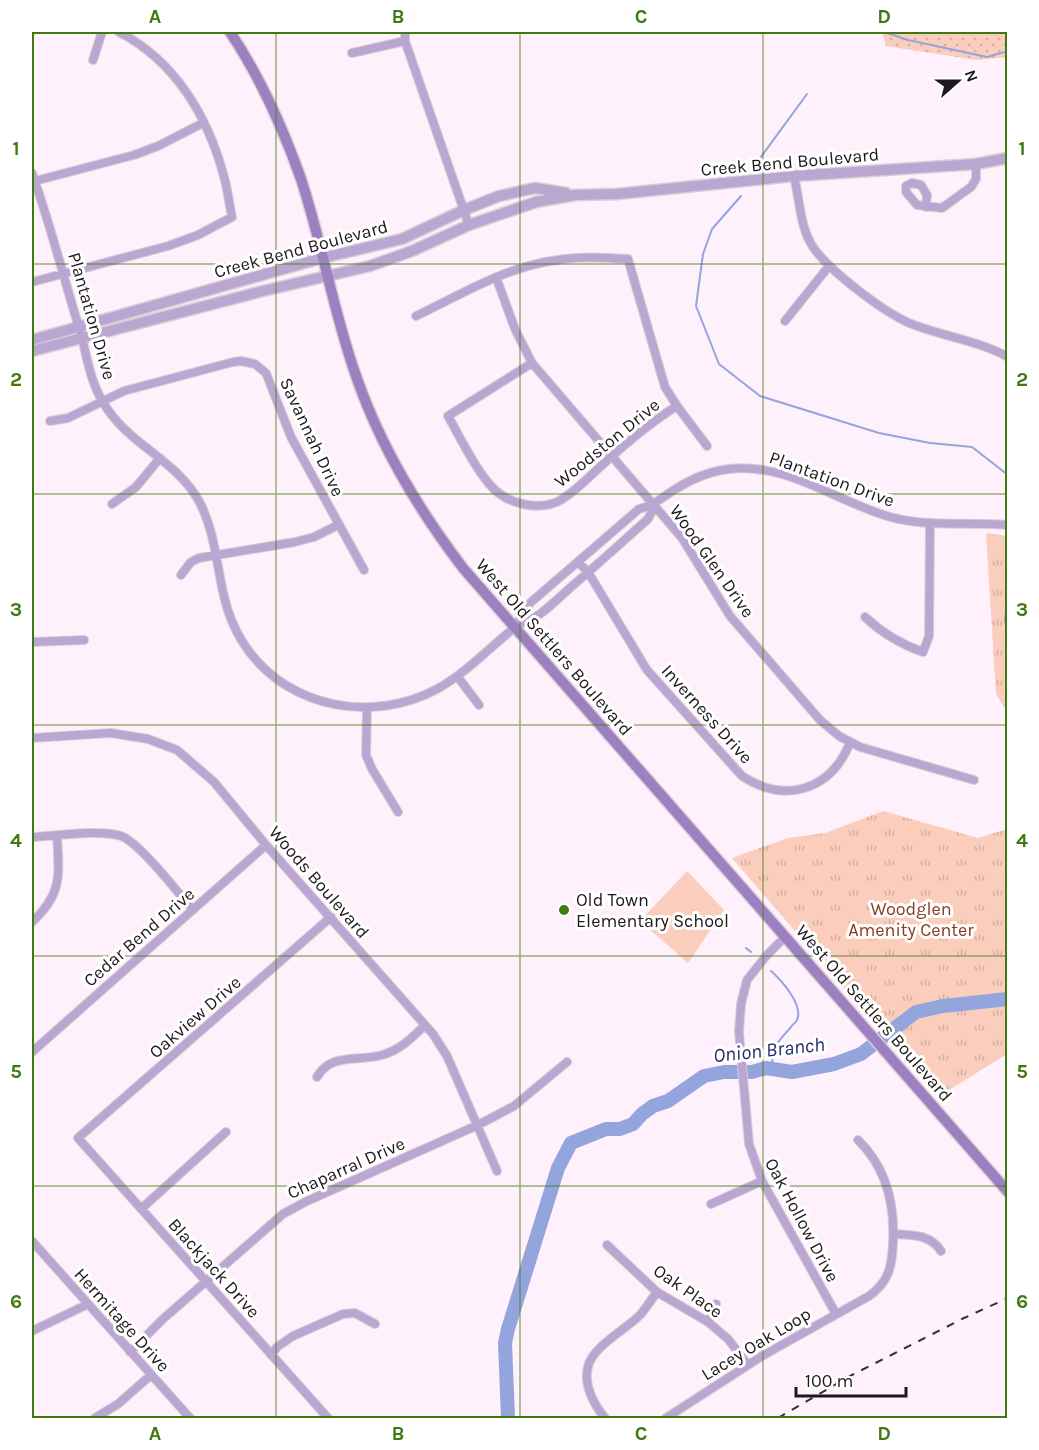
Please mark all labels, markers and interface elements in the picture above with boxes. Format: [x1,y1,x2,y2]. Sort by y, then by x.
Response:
text: A [149,5,162,28]
text: B [392,5,404,28]
text: C [635,5,647,28]
text: D [877,5,891,28]
north arrow [928,51,988,111]
text: N [961,67,982,85]
text: 1 [12,137,20,160]
text: 1 [1018,137,1026,160]
street label: Creek Bend Boulevard [700,143,880,181]
street label: Creek Bend Boulevard [212,215,390,283]
street label: Plantation Drive [63,250,121,382]
text: 2 [10,368,22,391]
text: 2 [1016,368,1028,391]
street label: Savannah Drive [275,374,349,500]
street label: Woodston Drive [550,394,664,492]
street label: Plantation Drive [766,446,898,512]
street label: Wood Glen Drive [665,500,759,622]
street label: West Old Settlers Boulevard [471,554,637,740]
text: 3 [10,598,22,621]
text: 3 [1016,598,1028,621]
street label: Inverness Drive [657,660,757,768]
street label: Woods Boulevard [264,821,374,943]
text: 4 [10,829,22,852]
text: 4 [1016,829,1028,852]
street label: Cedar Bend Drive [79,883,199,991]
place label: Old Town Elementary School [576,889,729,932]
park label: Woodglen Amenity Center [848,898,974,941]
marker: Old Town Elementary School [557,903,571,917]
street label: West Old Settlers Boulevard [791,920,957,1106]
street label: Oakview Drive [145,971,245,1063]
water label: Onion Branch [712,1033,826,1067]
text: 5 [10,1060,22,1083]
text: 5 [1016,1060,1028,1083]
street label: Chaparral Drive [284,1132,408,1204]
street label: Oak Hollow Drive [760,1154,844,1286]
street label: Blackjack Drive [163,1214,265,1322]
street label: Oak Place [649,1259,727,1323]
street label: Hermitage Drive [70,1263,174,1377]
text: 6 [10,1290,22,1313]
text: 6 [1016,1290,1028,1313]
street label: Lacey Oak Loop [697,1303,815,1385]
scale bar [796,1360,906,1398]
text: 100 m [805,1370,853,1392]
text: A [149,1422,162,1445]
text: B [392,1422,404,1445]
text: C [635,1422,647,1445]
text: D [877,1422,891,1445]

